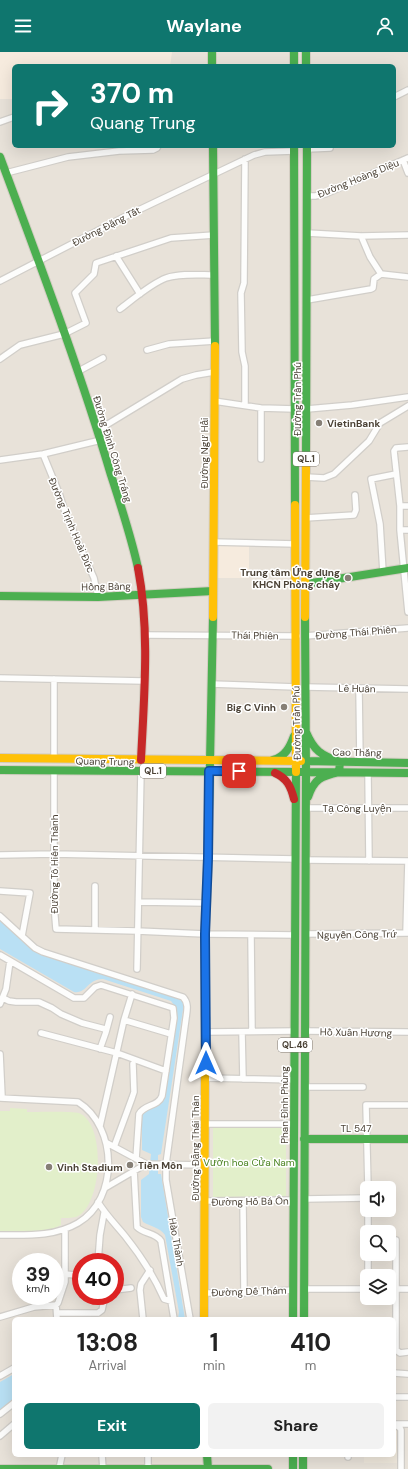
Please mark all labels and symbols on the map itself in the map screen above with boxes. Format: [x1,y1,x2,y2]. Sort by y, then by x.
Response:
street label: Đường Hoàng Diệu [315,156,401,201]
street label: Đường Đặng Tất [70,204,143,249]
street label: Đường Trần Phú [291,362,304,436]
street label: Đường Đinh Công Tráng [90,394,135,504]
place label: VietinBank [327,417,380,430]
street label: Đường Ngư Hải [198,418,211,488]
marker: VietinBank [314,418,324,428]
road number: QL.1 [293,452,319,466]
street label: Đường Trịnh Hoài Đức [46,476,98,575]
place label: Trung tâm Ứng dụng KHCN Phòng cháy [240,566,340,591]
marker: Trung tâm Ứng dụng KHCN Phòng cháy [343,573,353,583]
street label: Hồng Bàng [81,580,131,593]
street label: Đường Thái Phiên [315,622,397,643]
street label: Thái Phiên [231,629,279,642]
street label: Lê Huân [338,682,376,695]
street label: Đường Trần Phú [289,686,304,760]
place label: Big C Vinh [227,701,276,714]
marker: Big C Vinh [279,702,289,712]
street label: Cao Thắng [332,746,382,759]
street label: Quang Trung [76,754,135,769]
pin [222,754,256,788]
road number: QL.1 [140,764,166,778]
street label: Tạ Công Luyện [323,802,392,815]
street label: Đường Tô Hiến Thành [48,814,61,914]
street label: Nguyễn Công Trứ [317,927,397,942]
street label: Hồ Xuân Hương [320,1025,393,1040]
road number: QL.46 [278,1038,312,1052]
position arrow [185,1042,227,1084]
street label: Phan Đình Phùng [278,1066,291,1144]
street label: Đường Đặng Thái Thân [189,1095,202,1201]
street label: TL 547 [340,1122,372,1135]
park label: Vườn hoa Cửa Nam [203,1156,295,1169]
place label: Tiền Môn [138,1159,182,1172]
marker: Tiền Môn [125,1160,135,1170]
place label: Vinh Stadium [57,1161,123,1174]
marker: Vinh Stadium [44,1162,54,1172]
street label: Đường Hố Bá Ôn [211,1194,289,1209]
street label: Hào Thành [166,1217,187,1268]
speed limit sign: 40 [72,1253,124,1305]
street label: Đường Dế Thám [211,1284,287,1299]

